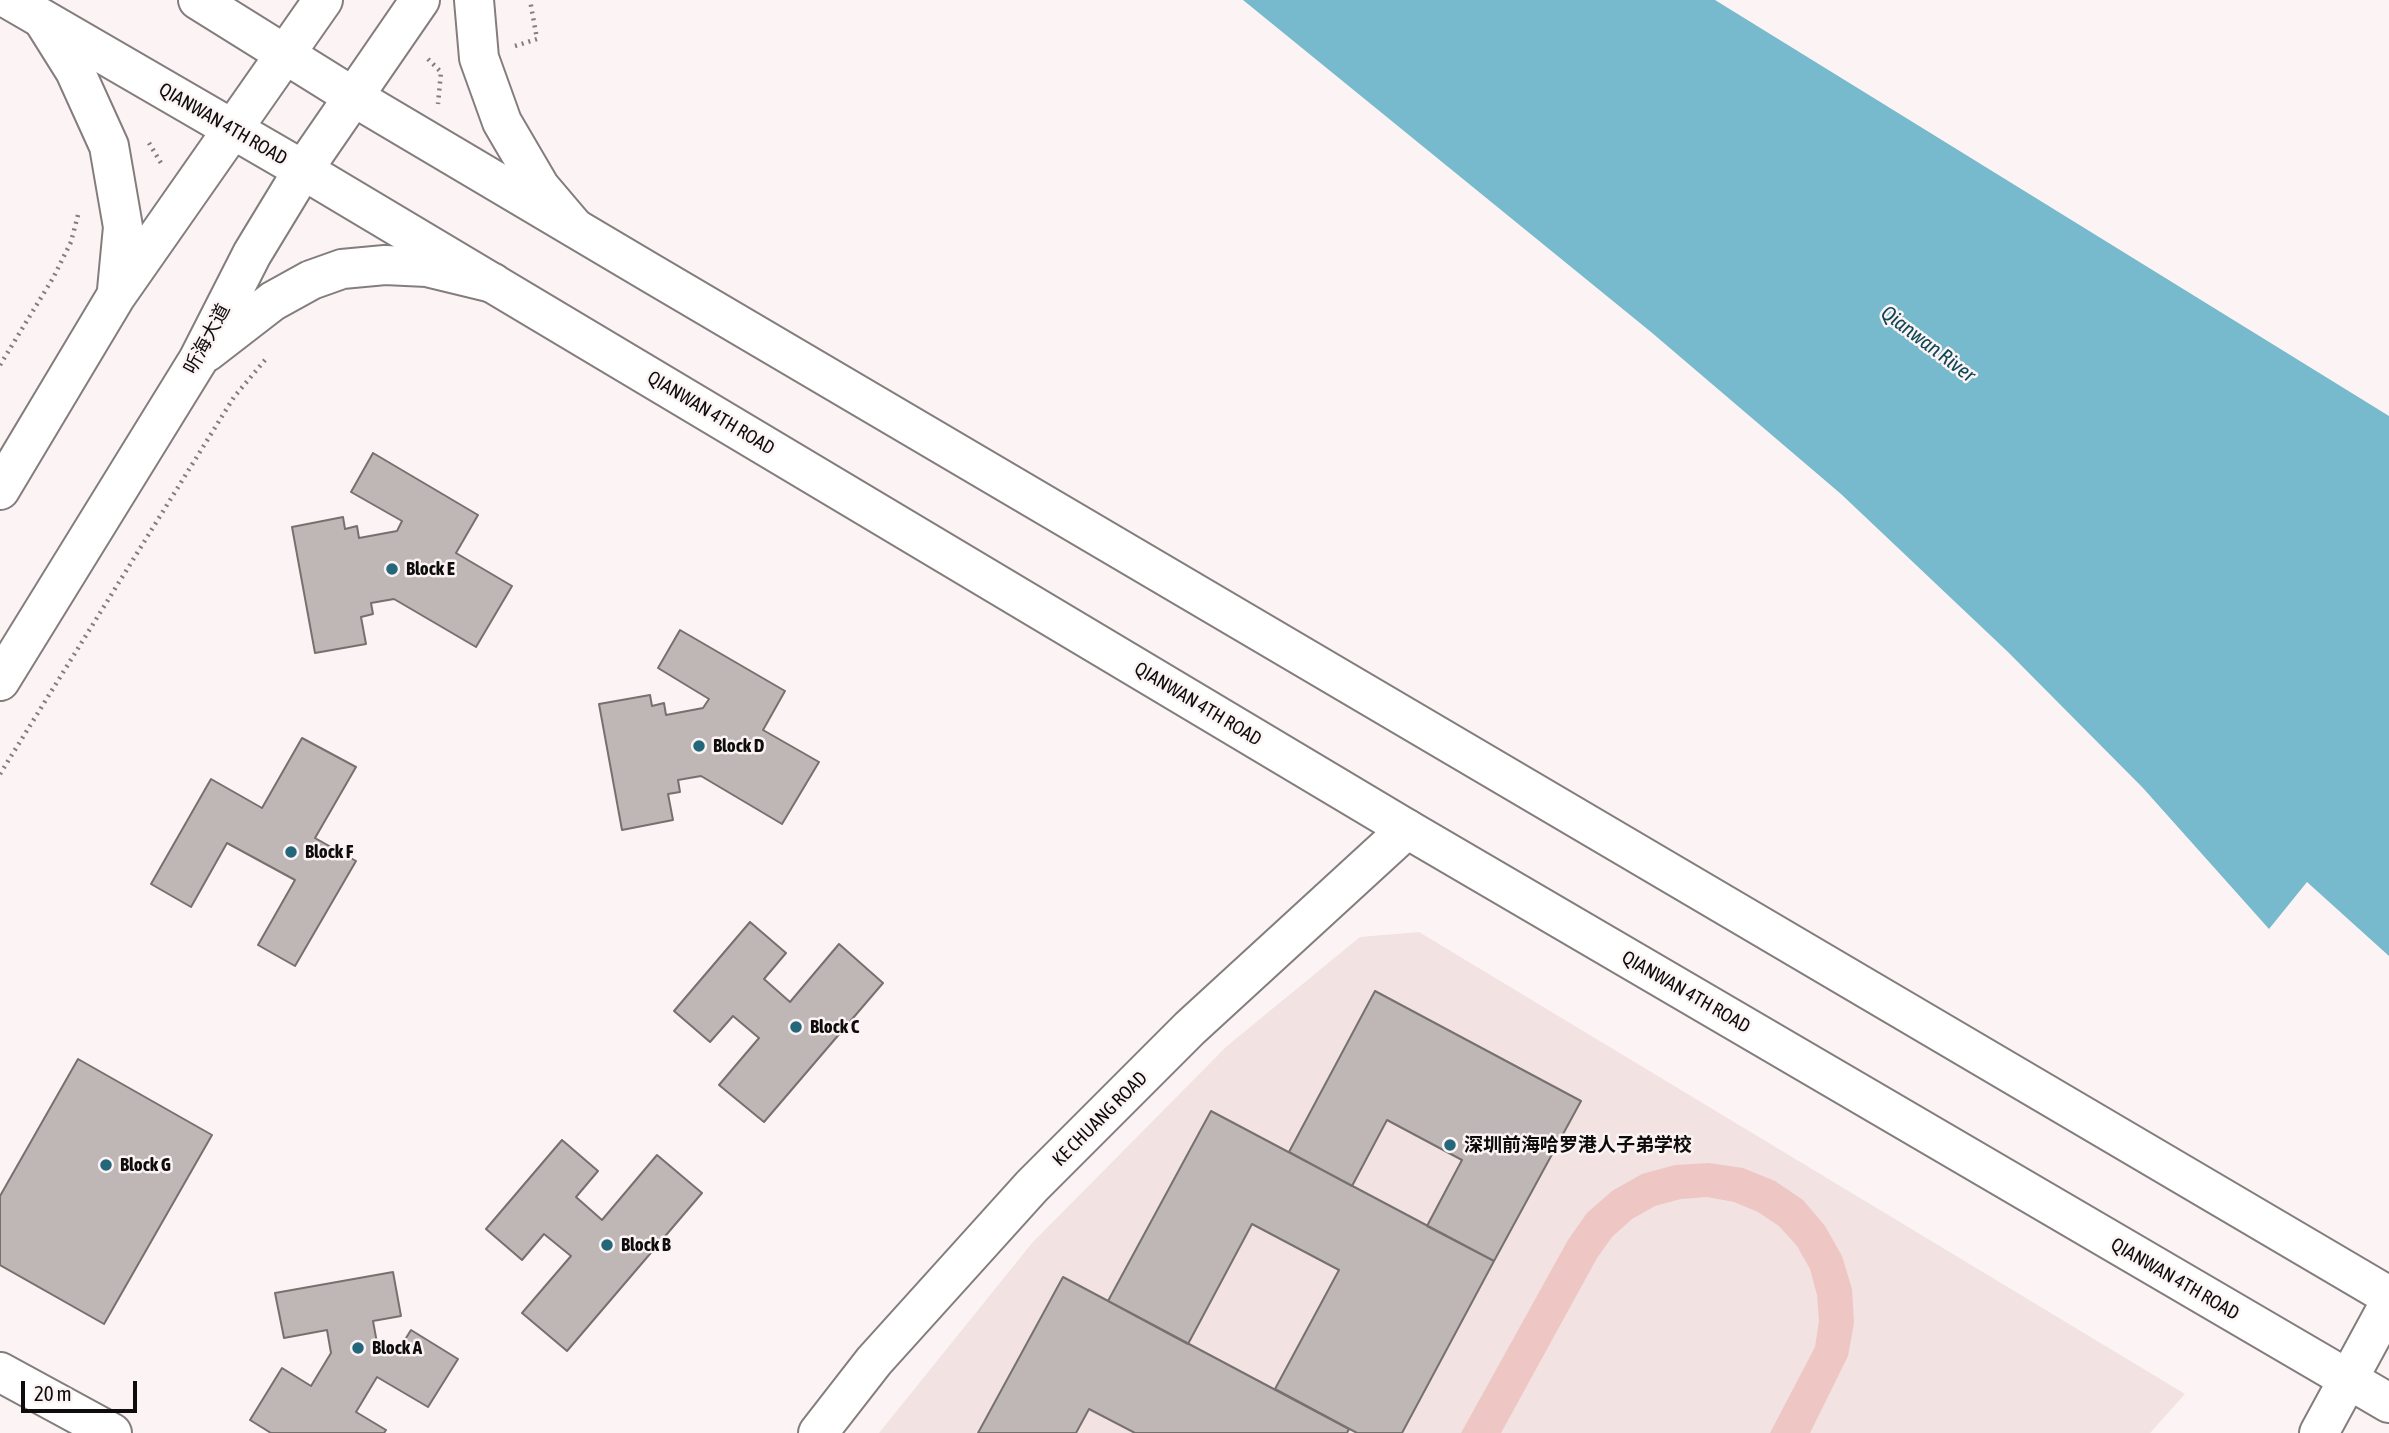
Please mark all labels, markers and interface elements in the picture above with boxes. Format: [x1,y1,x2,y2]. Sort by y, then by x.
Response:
street label: QIANWAN 4TH ROAD [155,78,291,170]
street label: 听海大道 [179,300,235,378]
water label: Qianwan River [1876,300,1980,388]
street label: QIANWAN 4TH ROAD [643,366,779,460]
place label: Block E [406,558,455,580]
marker: Block E [384,561,400,577]
street label: QIANWAN 4TH ROAD [1130,657,1266,751]
place label: Block D [713,735,764,757]
marker: Block D [691,738,707,754]
place label: Block F [305,841,353,863]
marker: Block F [283,844,299,860]
street label: QIANWAN 4TH ROAD [1618,946,1754,1038]
place label: Block C [810,1016,859,1038]
marker: Block C [788,1019,804,1035]
street label: KE CHUANG ROAD [1048,1067,1152,1171]
place label: 深圳前海哈罗港人子弟学校 [1464,1134,1692,1156]
marker: 深圳前海哈罗港人子弟学校 [1442,1137,1458,1153]
place label: Block G [120,1154,171,1176]
marker: Block G [98,1157,114,1173]
street label: QIANWAN 4TH ROAD [2107,1233,2243,1325]
place label: Block B [621,1234,671,1256]
marker: Block B [599,1237,615,1253]
place label: Block A [372,1337,422,1359]
marker: Block A [350,1340,366,1356]
scale bar [24,1366,140,1410]
text: 20 m [34,1381,72,1405]

